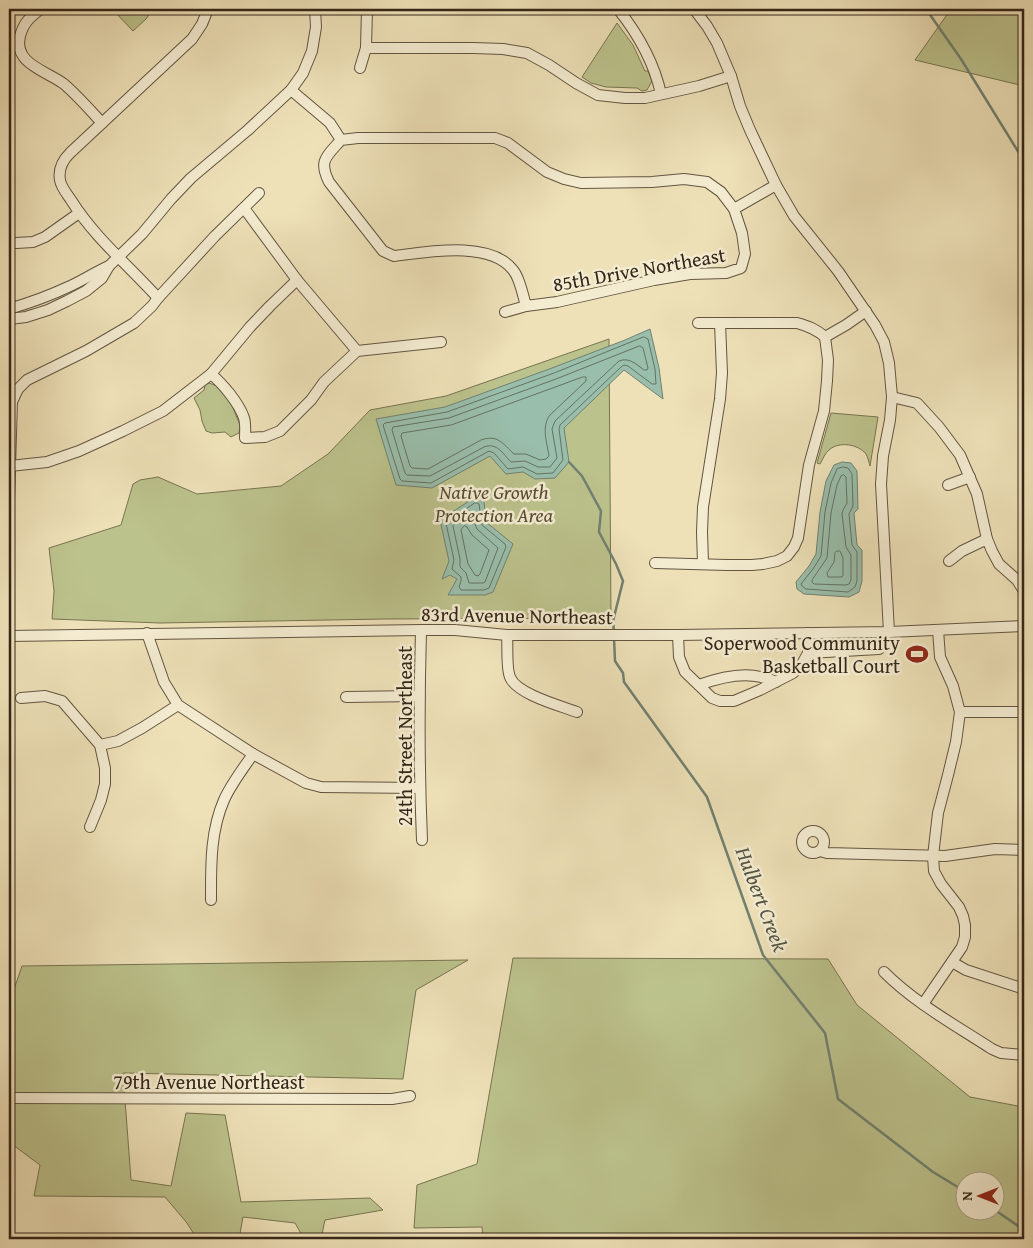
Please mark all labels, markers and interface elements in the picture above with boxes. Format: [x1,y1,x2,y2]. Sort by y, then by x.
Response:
street label: 85th Drive Northeast [550,240,728,298]
park label: Native Growth Protection Area [434,477,554,529]
street label: 83rd Avenue Northeast [421,599,613,631]
place label: Soperwood Community Basketball Court [704,628,900,680]
sports icon: Soperwood Community Basketball Court [904,641,930,667]
street label: 24th Street Northeast [390,646,419,826]
water label: Hulbert Creek [727,841,796,956]
street label: 79th Avenue Northeast [113,1067,305,1096]
north arrow [956,1170,1006,1220]
text: N [957,1191,977,1201]

